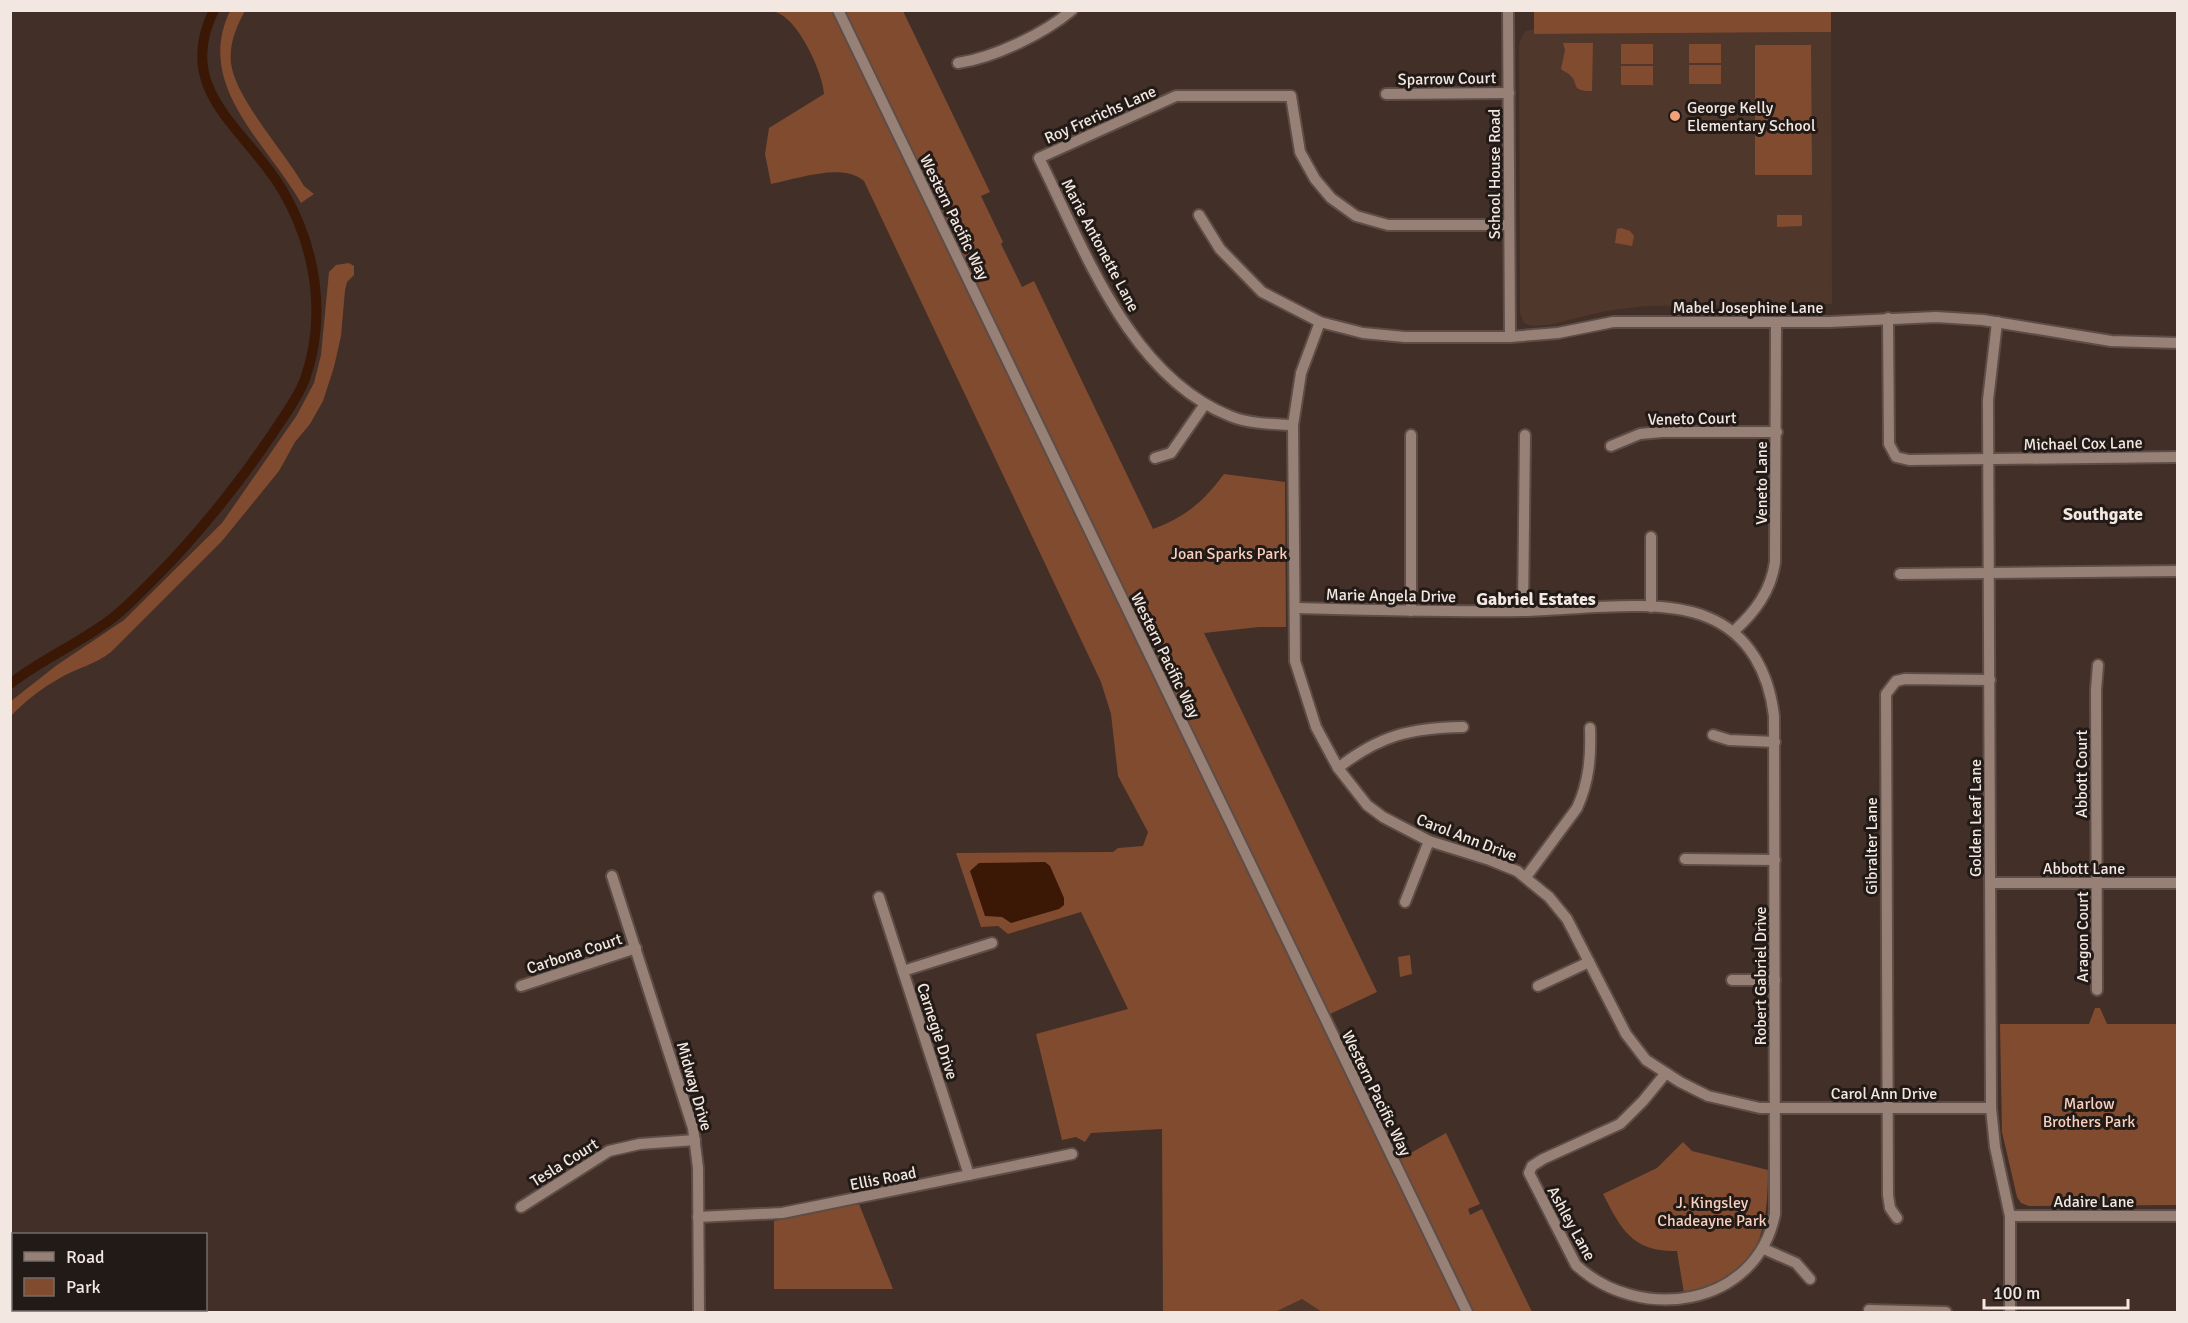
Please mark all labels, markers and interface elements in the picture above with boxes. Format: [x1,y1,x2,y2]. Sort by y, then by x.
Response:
street label: Sparrow Court [1398,68,1497,90]
street label: Roy Frerichs Lane [1041,81,1159,149]
place label: George Kelly Elementary School [1687,98,1816,136]
street label: School House Road [1485,109,1505,239]
marker: George Kelly Elementary School [1668,109,1682,123]
street label: Western Pacific Way [915,151,993,284]
street label: Marie Antonette Lane [1057,176,1144,315]
street label: Mabel Josephine Lane [1672,298,1824,318]
street label: Veneto Court [1647,408,1737,430]
street label: Michael Cox Lane [2023,433,2143,455]
street label: Veneto Lane [1752,441,1772,525]
district label: Southgate [2063,503,2143,525]
park label: Joan Sparks Park [1171,544,1287,564]
street label: Marie Angela Drive [1326,585,1456,607]
district label: Gabriel Estates [1476,588,1596,610]
street label: Western Pacific Way [1126,589,1204,722]
street label: Abbott Court [2072,730,2092,818]
street label: Golden Leaf Lane [1966,759,1986,877]
street label: Gibralter Lane [1862,797,1882,895]
street label: Carol Ann Drive [1413,810,1520,866]
street label: Abbott Lane [2043,859,2125,879]
street label: Aragon Court [2073,891,2093,983]
street label: Robert Gabriel Drive [1751,907,1771,1045]
street label: Carbona Court [524,929,625,979]
street label: Carnegie Drive [912,981,962,1082]
street label: Western Pacific Way [1337,1027,1415,1160]
street label: Midway Drive [672,1039,716,1133]
street label: Carol Ann Drive [1831,1084,1937,1104]
park label: Marlow Brothers Park [2043,1094,2135,1132]
street label: Tesla Court [527,1134,603,1192]
street label: Ellis Road [848,1163,918,1195]
street label: Ashley Lane [1543,1183,1600,1264]
street label: Adaire Lane [2054,1192,2134,1212]
park label: J. Kingsley Chadeayne Park [1657,1193,1767,1231]
legend [12,1233,207,1311]
text: Road [66,1246,105,1268]
scale bar [1984,1272,2128,1310]
text: Park [66,1276,101,1298]
text: 100 m [1993,1282,2040,1304]

